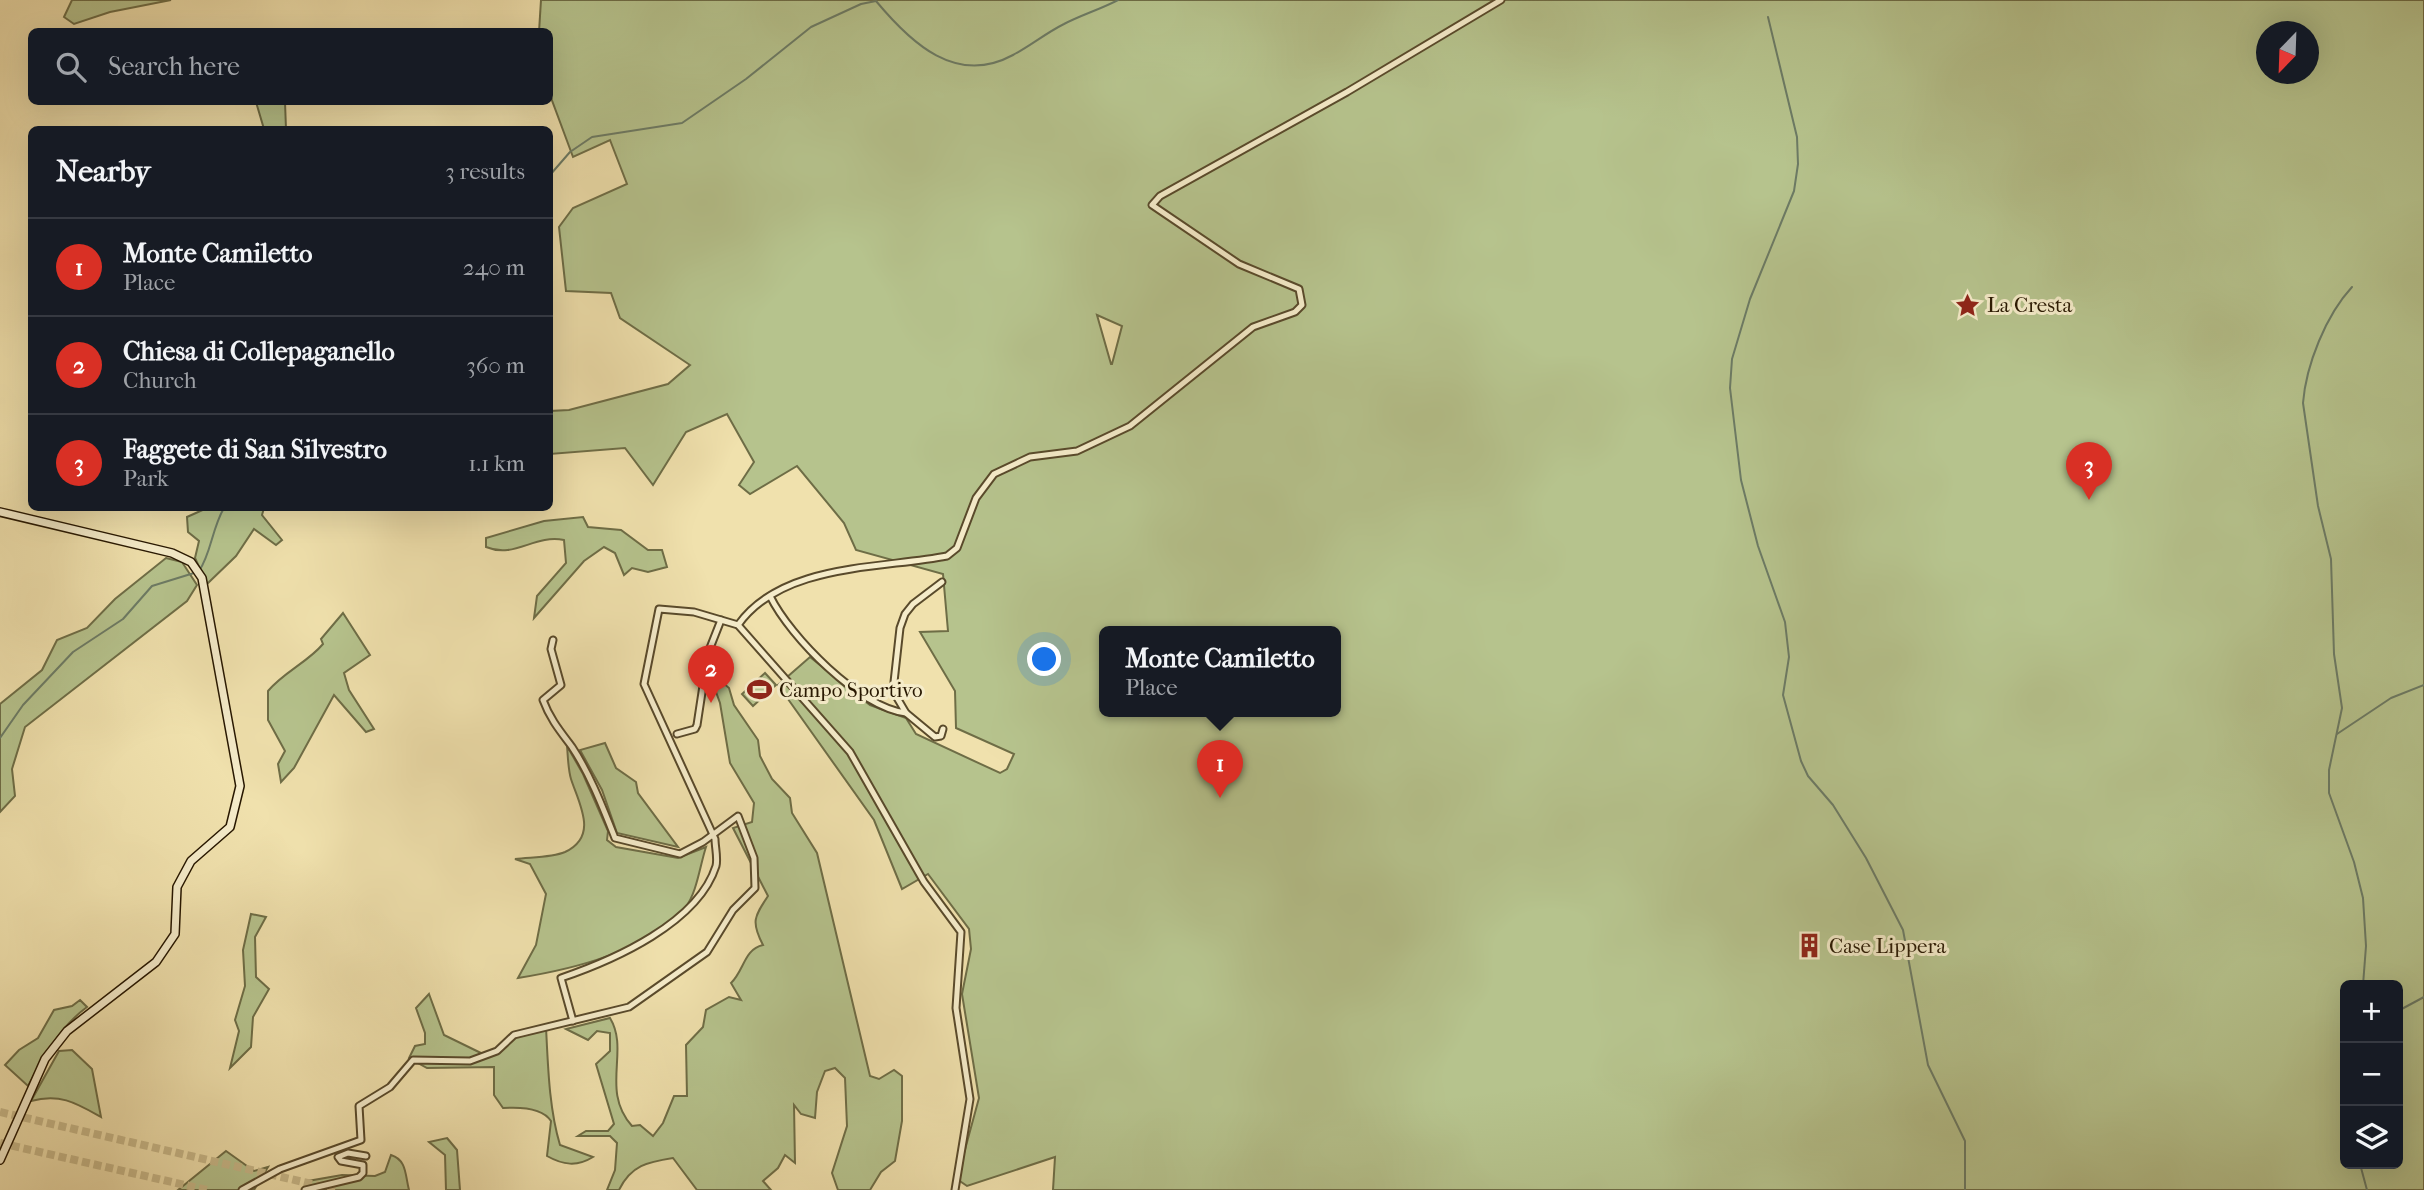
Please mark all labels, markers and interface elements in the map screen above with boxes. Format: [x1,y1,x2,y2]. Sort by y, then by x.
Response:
north arrow [2256,21,2319,84]
search box [28,28,553,105]
icon: search [52,48,90,86]
text: Search here [108,51,240,82]
text: Nearby [56,154,151,189]
text: 3 results [445,158,525,185]
text: Monte Camiletto [123,238,313,269]
text: 1 [75,254,83,281]
text: 240 m [463,254,525,281]
text: Place [123,269,175,296]
place icon: La Cresta [1953,291,1981,319]
place label: La Cresta [1987,293,2072,317]
text: Chiesa di Collepaganello [123,336,395,367]
text: 2 [73,352,85,379]
text: 360 m [466,352,525,379]
text: Church [123,367,197,394]
text: Faggete di San Silvestro [123,434,387,465]
pin: 3 [2066,442,2112,500]
text: 3 [74,450,84,477]
text: 1.1 km [468,450,525,477]
text: Park [123,465,169,492]
popup [1099,626,1341,717]
your location [1027,642,1061,676]
text: Monte Camiletto [1125,643,1315,674]
pin: 2 [688,645,734,703]
text: Place [1125,674,1178,701]
sports icon: Campo Sportivo [745,676,773,704]
place label: Campo Sportivo [779,678,923,702]
pin: 1 [1197,740,1243,798]
building icon: Case Lippera [1795,932,1823,960]
place label: Case Lippera [1829,934,1946,958]
map controls [2340,980,2403,1169]
button: + [2340,980,2403,1043]
button: − [2340,1043,2403,1106]
button: layers [2340,1106,2403,1169]

